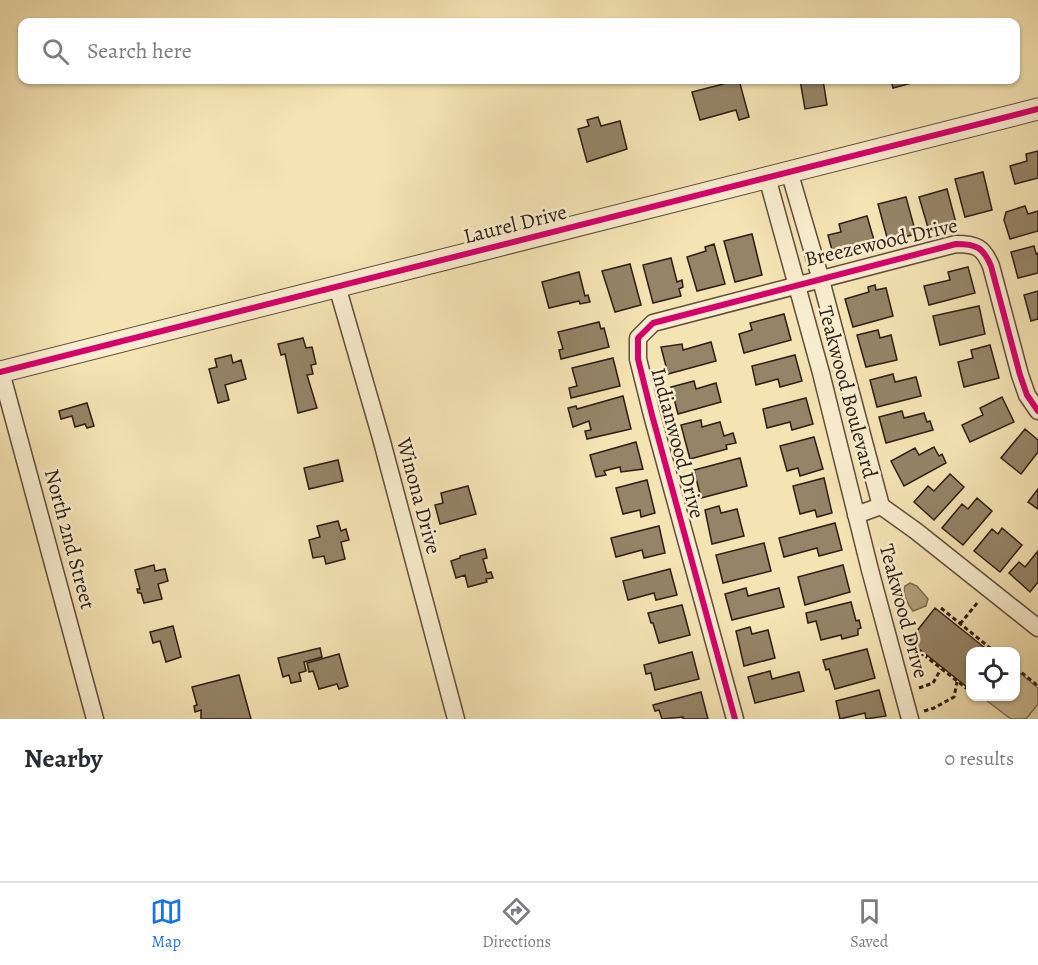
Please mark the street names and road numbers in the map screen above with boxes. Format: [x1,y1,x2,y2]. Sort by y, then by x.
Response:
street label: Laurel Drive [460,198,570,250]
street label: Breezewood Drive [802,211,960,273]
street label: Teakwood Boulevard [812,303,885,482]
street label: Indianwood Drive [644,365,712,521]
street label: Winona Drive [390,434,448,557]
street label: North 2nd Street [38,466,102,612]
street label: Teakwood Drive [873,541,935,681]

